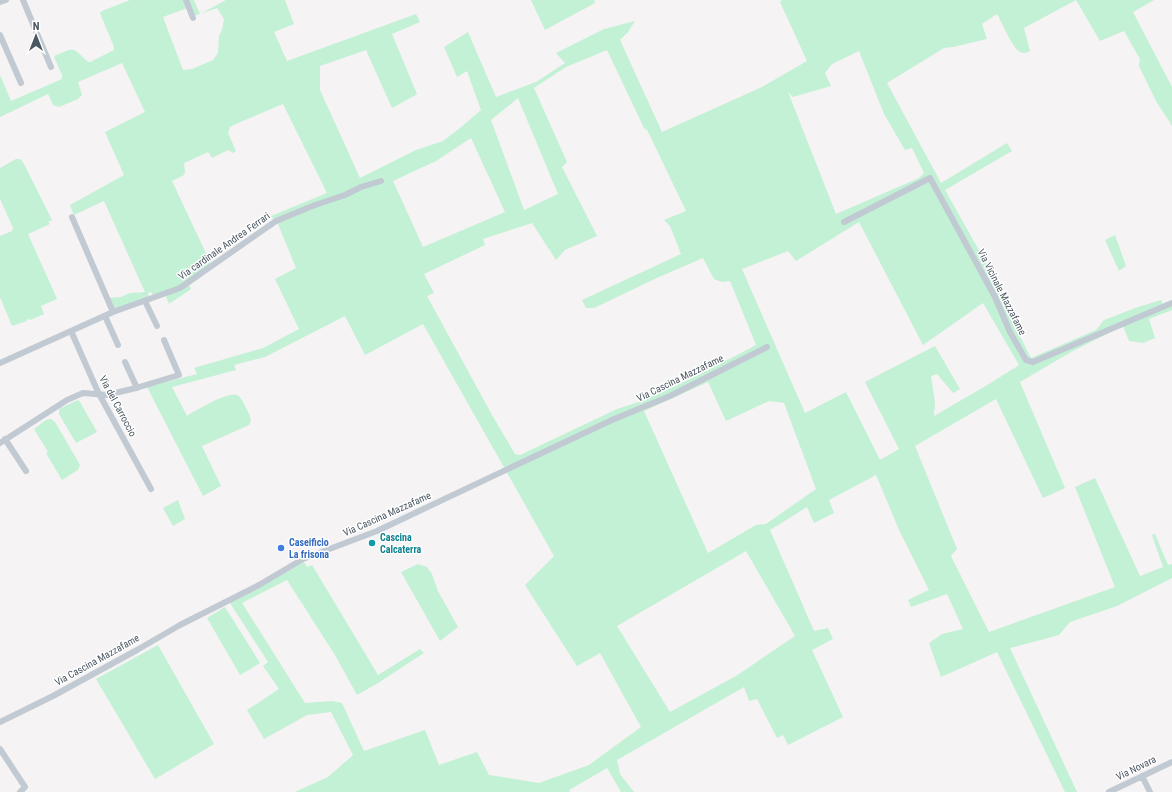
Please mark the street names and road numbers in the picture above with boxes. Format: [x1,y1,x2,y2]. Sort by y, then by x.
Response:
street label: Via cardinale Andrea Ferrari [176,210,272,282]
street label: Via Vicinale Mazzafame [976,247,1029,337]
street label: Via Cascina Mazzafame [635,352,725,404]
street label: Via del Carroccio [97,374,139,438]
street label: Via Cascina Mazzafame [341,490,433,538]
street label: Via Cascina Mazzafame [53,632,141,688]
street label: Via Novara [1114,754,1158,782]

